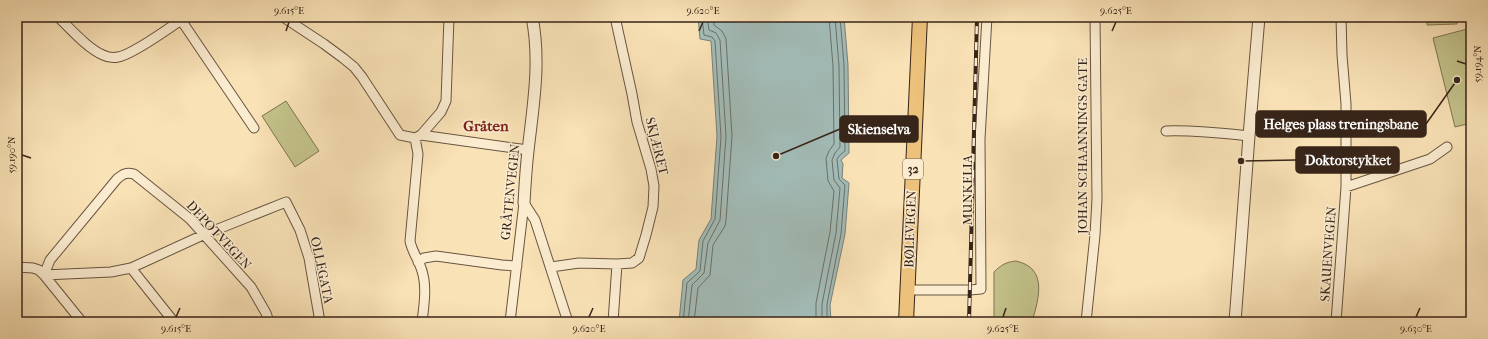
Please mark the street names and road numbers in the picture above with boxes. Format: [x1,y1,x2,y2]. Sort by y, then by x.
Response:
street label: JOHAN SCHAANNINGS GATE [1075,58,1090,235]
street label: SKJÆRET [643,116,671,177]
street label: GRÅTENVEGEN [497,143,523,241]
street label: MUNKELIA [960,154,975,225]
road number: 32 [903,159,923,179]
street label: BØLEVEGEN [901,190,919,268]
street label: DEPOTVEGEN [183,198,255,272]
street label: SKAUENVEGEN [1317,206,1339,302]
street label: OLLEGATA [308,235,337,305]

